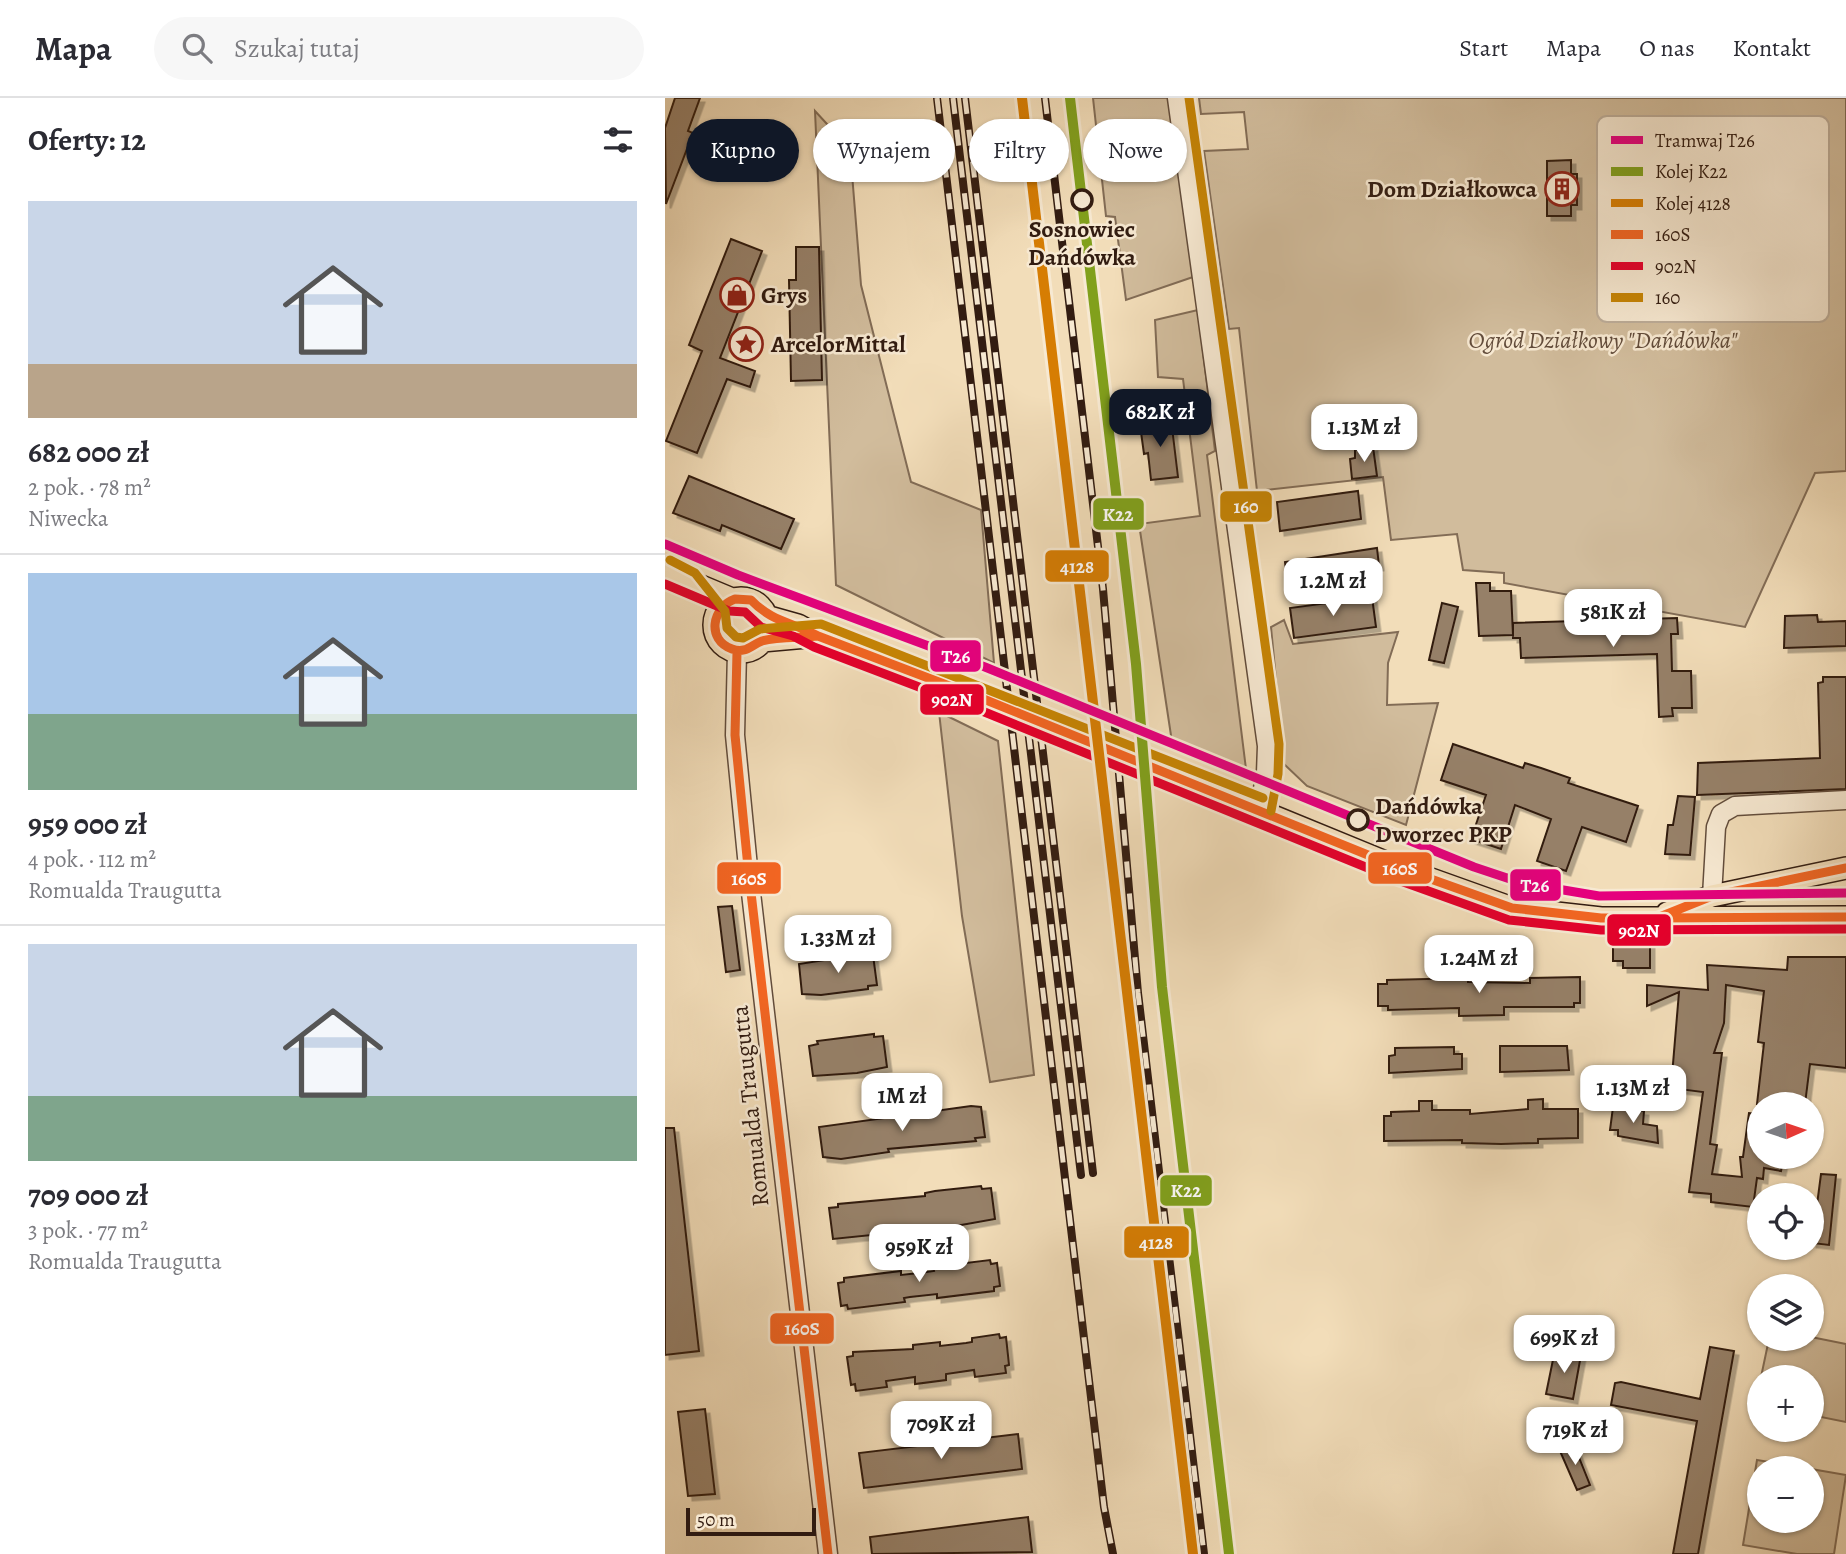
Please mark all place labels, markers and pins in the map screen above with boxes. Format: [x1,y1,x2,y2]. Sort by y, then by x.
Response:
building icon: Dom Działkowca [1543,170,1581,208]
place label: Dom Działkowca [1367,173,1537,205]
marker: Sosnowiec Dańdówka [1071,189,1093,211]
place label: Sosnowiec Dańdówka [1028,213,1136,273]
shop icon: Grys [718,276,756,314]
place label: Grys [761,279,807,311]
place icon: ArcelorMittal [727,325,765,363]
place label: ArcelorMittal [770,328,906,360]
pin: 682K zł [1095,390,1225,449]
pin: 1.13M zł [1292,404,1436,464]
pin: 1.2M zł [1268,559,1398,618]
pin: 581K zł [1548,589,1678,649]
place label: Dańdówka Dworzec PKP [1375,790,1512,850]
marker: Dańdówka Dworzec PKP [1347,809,1369,831]
pin: 1.33M zł [766,916,910,975]
pin: 1.24M zł [1407,936,1551,995]
pin: 1.13M zł [1561,1066,1705,1125]
pin: 1M zł [853,1074,951,1133]
pin: 959K zł [854,1224,984,1284]
pin: 699K zł [1499,1316,1629,1375]
pin: 709K zł [876,1402,1006,1461]
pin: 719K zł [1510,1408,1640,1467]

